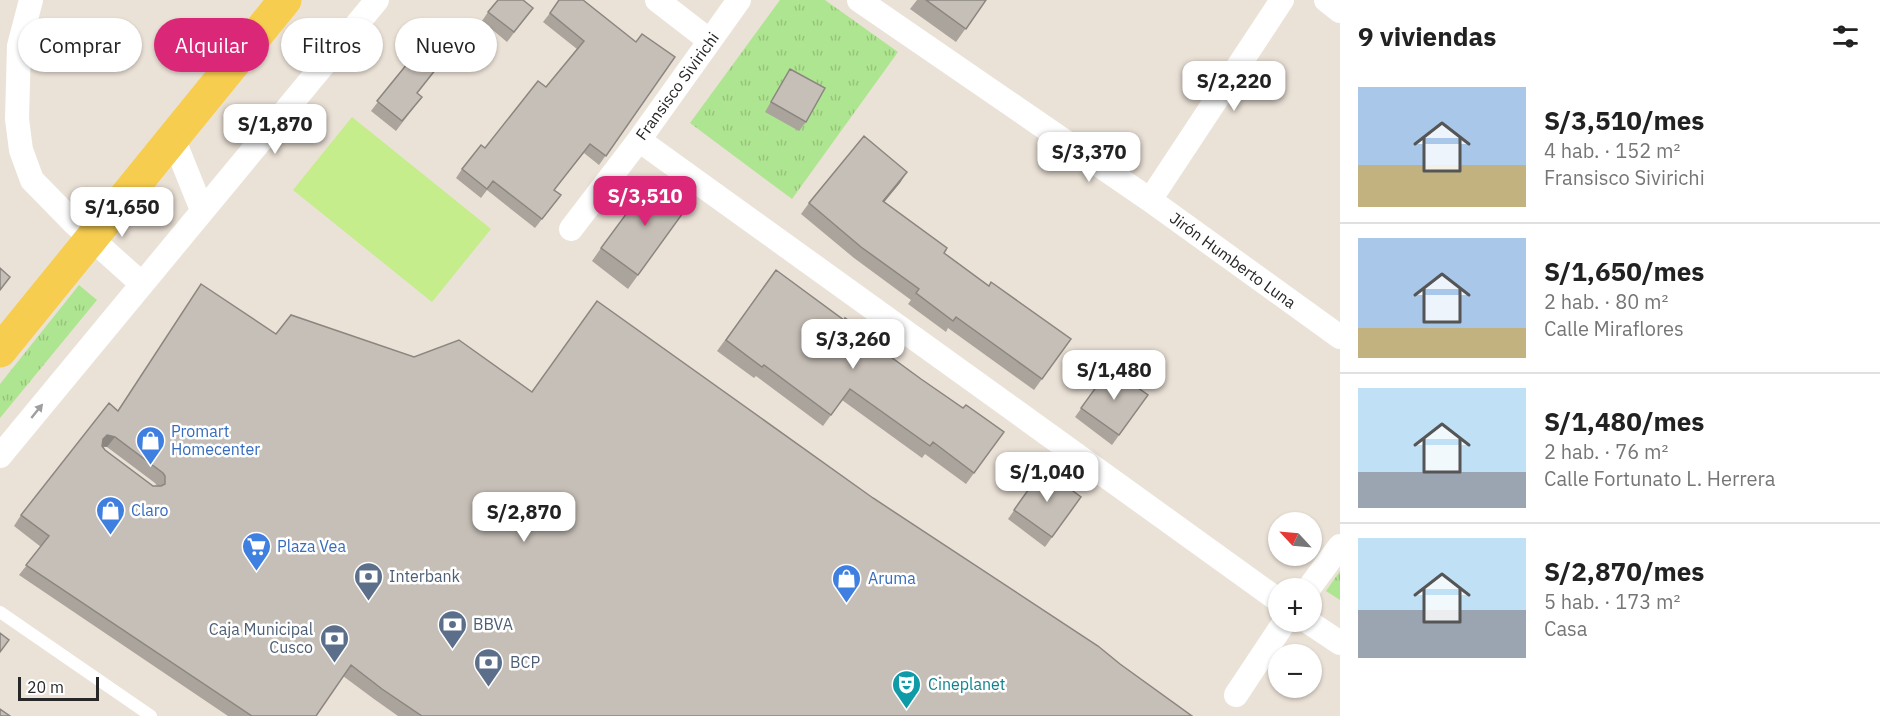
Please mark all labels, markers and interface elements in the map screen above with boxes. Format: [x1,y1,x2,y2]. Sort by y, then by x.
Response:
chip: Comprar [18,18,142,72]
chip: Alquilar [154,18,269,72]
chip: Filtros [281,18,383,72]
chip: Nuevo [395,18,497,72]
text: 9 viviendas [1358,19,1496,53]
icon: filters [1829,20,1862,53]
street label: Fransisco Sivirichi [631,28,723,144]
pin: S/2,220 [1179,61,1289,112]
text: S/2,220 [1196,67,1272,94]
text: S/3,510/mes [1544,103,1704,137]
pin: S/1,870 [220,104,330,155]
text: S/1,870 [237,110,313,137]
icon: home [1406,111,1478,183]
pin: S/3,370 [1034,132,1144,183]
text: 4 hab. · 152 m² [1544,137,1680,164]
text: S/3,370 [1051,138,1127,165]
text: Fransisco Sivirichi [1544,164,1705,191]
pin: S/3,510 [590,176,700,227]
text: S/3,510 [607,182,683,209]
pin: S/1,650 [67,187,177,238]
text: S/1,650 [84,193,160,220]
street label: Jirón Humberto Luna [1166,208,1300,313]
text: S/1,650/mes [1544,254,1704,288]
icon: home [1406,262,1478,334]
text: 2 hab. · 80 m² [1544,288,1668,315]
text: Calle Miraflores [1544,315,1684,342]
pin: S/3,260 [798,319,908,370]
text: S/3,260 [815,325,891,352]
pin: S/1,480 [1059,350,1169,401]
text: S/1,480 [1076,356,1152,383]
one-way arrow [31,403,44,419]
text: S/1,480/mes [1544,404,1704,438]
icon: home [1406,412,1478,484]
place label: Promart Homecenter [171,421,260,459]
shop icon: Promart Homecenter [134,424,166,466]
text: 2 hab. · 76 m² [1544,438,1668,465]
pin: S/1,040 [992,452,1102,503]
text: S/1,040 [1009,458,1085,485]
text: Calle Fortunato L. Herrera [1544,465,1775,492]
pin: S/2,870 [469,492,579,543]
shop icon: Claro [94,494,126,536]
text: S/2,870 [486,498,562,525]
place label: Claro [131,500,169,520]
north arrow [1268,512,1322,566]
map controls [1268,512,1322,698]
supermarket icon: Plaza Vea [240,530,272,572]
place label: Plaza Vea [277,536,346,556]
text: S/2,870/mes [1544,554,1704,588]
bank icon: Interbank [352,560,384,602]
shop icon: Aruma [831,562,863,604]
icon: home [1406,562,1478,634]
place label: Interbank [389,566,461,586]
place label: Aruma [868,568,916,588]
button: + [1268,578,1322,632]
text: 5 hab. · 173 m² [1544,588,1680,615]
bank icon: BBVA [436,608,468,650]
place label: BBVA [473,614,513,634]
text: Casa [1544,615,1588,642]
place label: Caja Municipal Cusco [209,619,313,657]
bank icon: Caja Municipal Cusco [318,622,350,664]
button: − [1268,644,1322,698]
bank icon: BCP [473,646,505,688]
place label: BCP [510,652,540,672]
theatre icon: Cineplanet [891,668,923,710]
scale bar [18,674,99,702]
place label: Cineplanet [928,674,1005,694]
text: 20 m [27,677,64,697]

